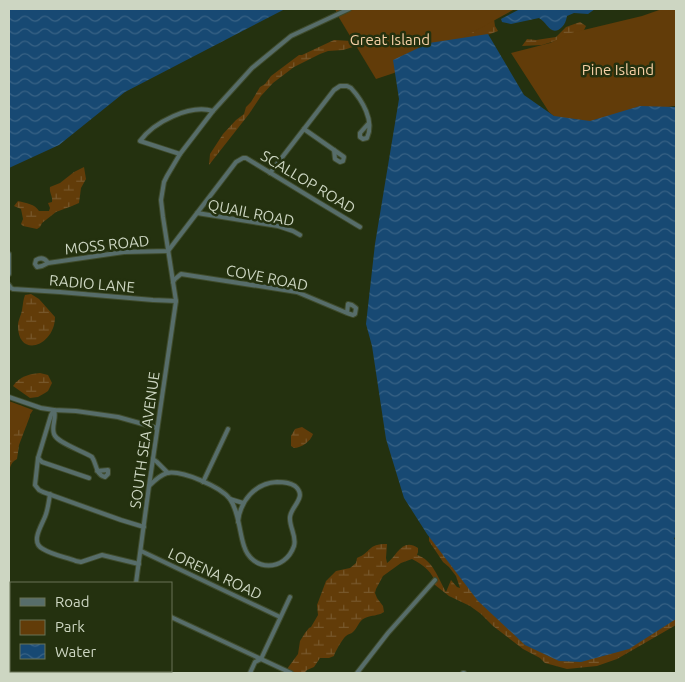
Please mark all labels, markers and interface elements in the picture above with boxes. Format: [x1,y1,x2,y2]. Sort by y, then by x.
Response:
park label: Great Island [350,31,430,48]
park label: Pine Island [582,61,654,78]
street label: SCALLOP ROAD [258,147,359,216]
street label: QUAIL ROAD [206,196,296,229]
street label: MOSS ROAD [64,232,150,257]
street label: COVE ROAD [225,261,309,294]
street label: RADIO LANE [48,271,136,296]
street label: SOUTH SEA AVENUE [126,370,163,509]
street label: LORENA ROAD [166,544,265,603]
legend [10,582,172,672]
text: Road [55,593,90,610]
text: Park [55,618,85,635]
text: Water [55,643,96,660]

